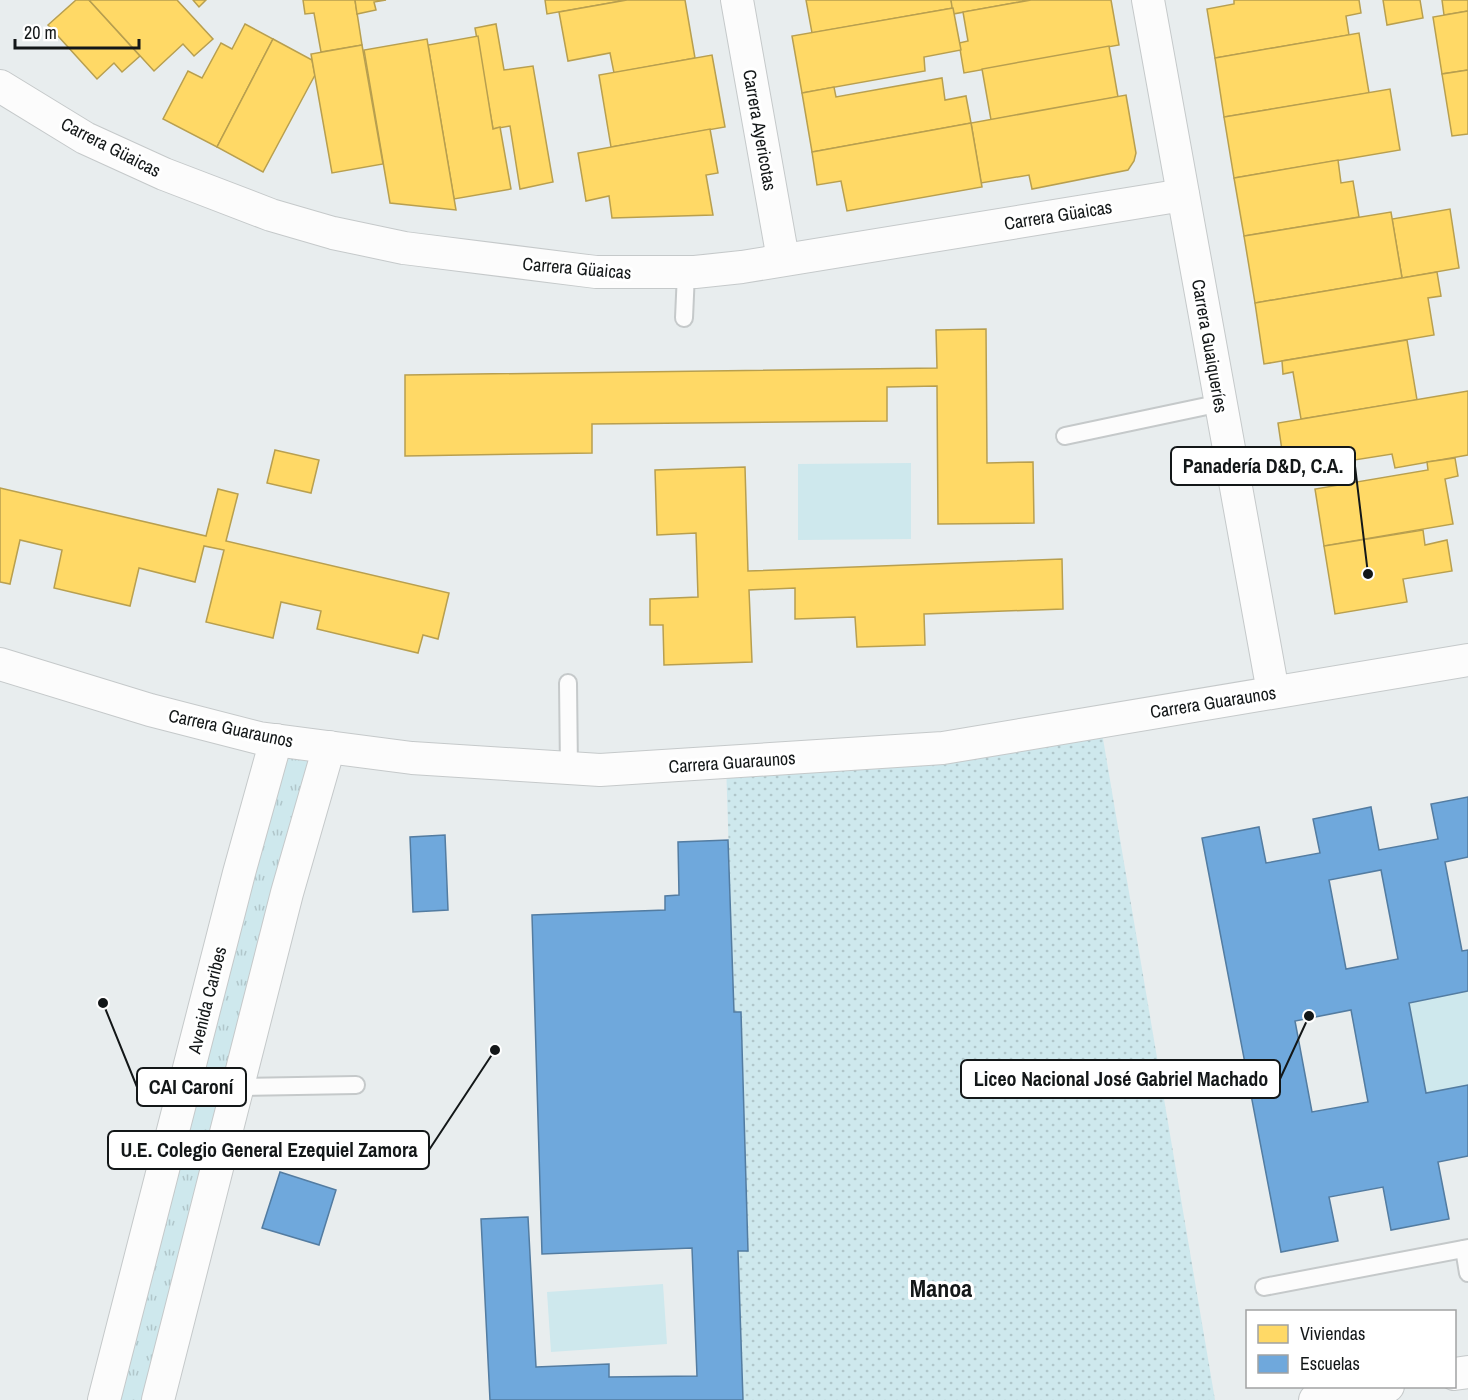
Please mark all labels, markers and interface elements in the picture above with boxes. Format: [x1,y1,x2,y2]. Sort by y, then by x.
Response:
scale bar [15,12,140,50]
text: 20 m [24,20,57,45]
street label: Carrera Ayericotas [737,67,783,193]
street label: Carrera Güaicas [57,111,165,183]
street label: Carrera Güaicas [1002,194,1114,236]
street label: Carrera Güaicas [522,251,632,285]
street label: Carrera Guaiqueríes [1186,277,1234,415]
callout: Panadería D&D, C.A. [1171,447,1355,485]
text: Panadería D&D, C.A. [1183,452,1343,479]
street label: Carrera Guaraunos [1148,680,1278,724]
street label: Carrera Guaraunos [166,703,296,753]
street label: Carrera Guaraunos [668,745,796,779]
street label: Avenida Caribes [181,944,232,1057]
callout: Liceo Nacional José Gabriel Machado [961,1060,1280,1098]
text: Liceo Nacional José Gabriel Machado [974,1065,1268,1092]
callout: CAI Caroní [137,1068,246,1106]
text: CAI Caroní [149,1073,235,1100]
callout: U.E. Colegio General Ezequiel Zamora [108,1131,429,1169]
text: U.E. Colegio General Ezequiel Zamora [120,1136,418,1163]
district label: Manoa [910,1272,972,1304]
legend [1246,1310,1456,1388]
text: Viviendas [1300,1321,1365,1346]
text: Escuelas [1300,1351,1360,1376]

